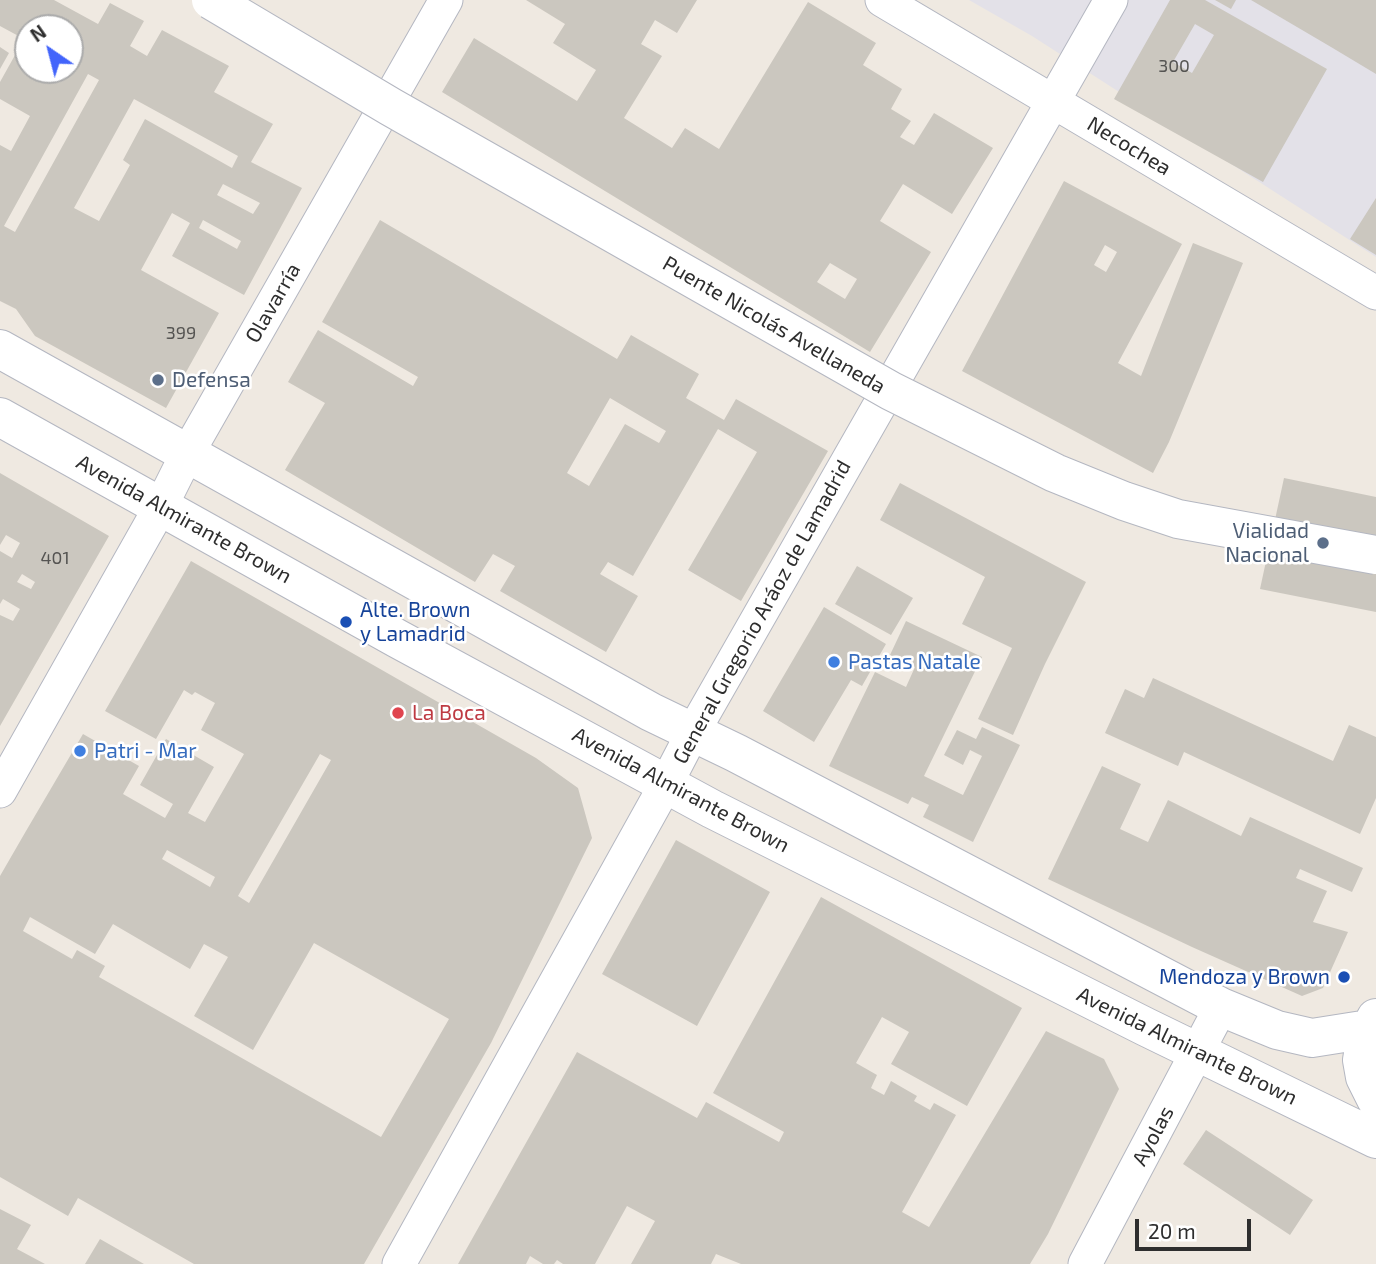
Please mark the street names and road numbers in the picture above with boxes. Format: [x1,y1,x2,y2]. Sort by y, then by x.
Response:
street label: Necochea [1082,111,1176,181]
street label: Puente Nicolás Avellaneda [658,251,890,399]
street label: Olavarría [240,259,306,347]
street label: Avenida Almirante Brown [72,449,296,589]
street label: General Gregorio Aráoz de Lamadrid [668,456,856,768]
street label: Avenida Almirante Brown [568,722,794,858]
street label: Avenida Almirante Brown [1073,982,1301,1110]
street label: Ayolas [1127,1102,1179,1170]

